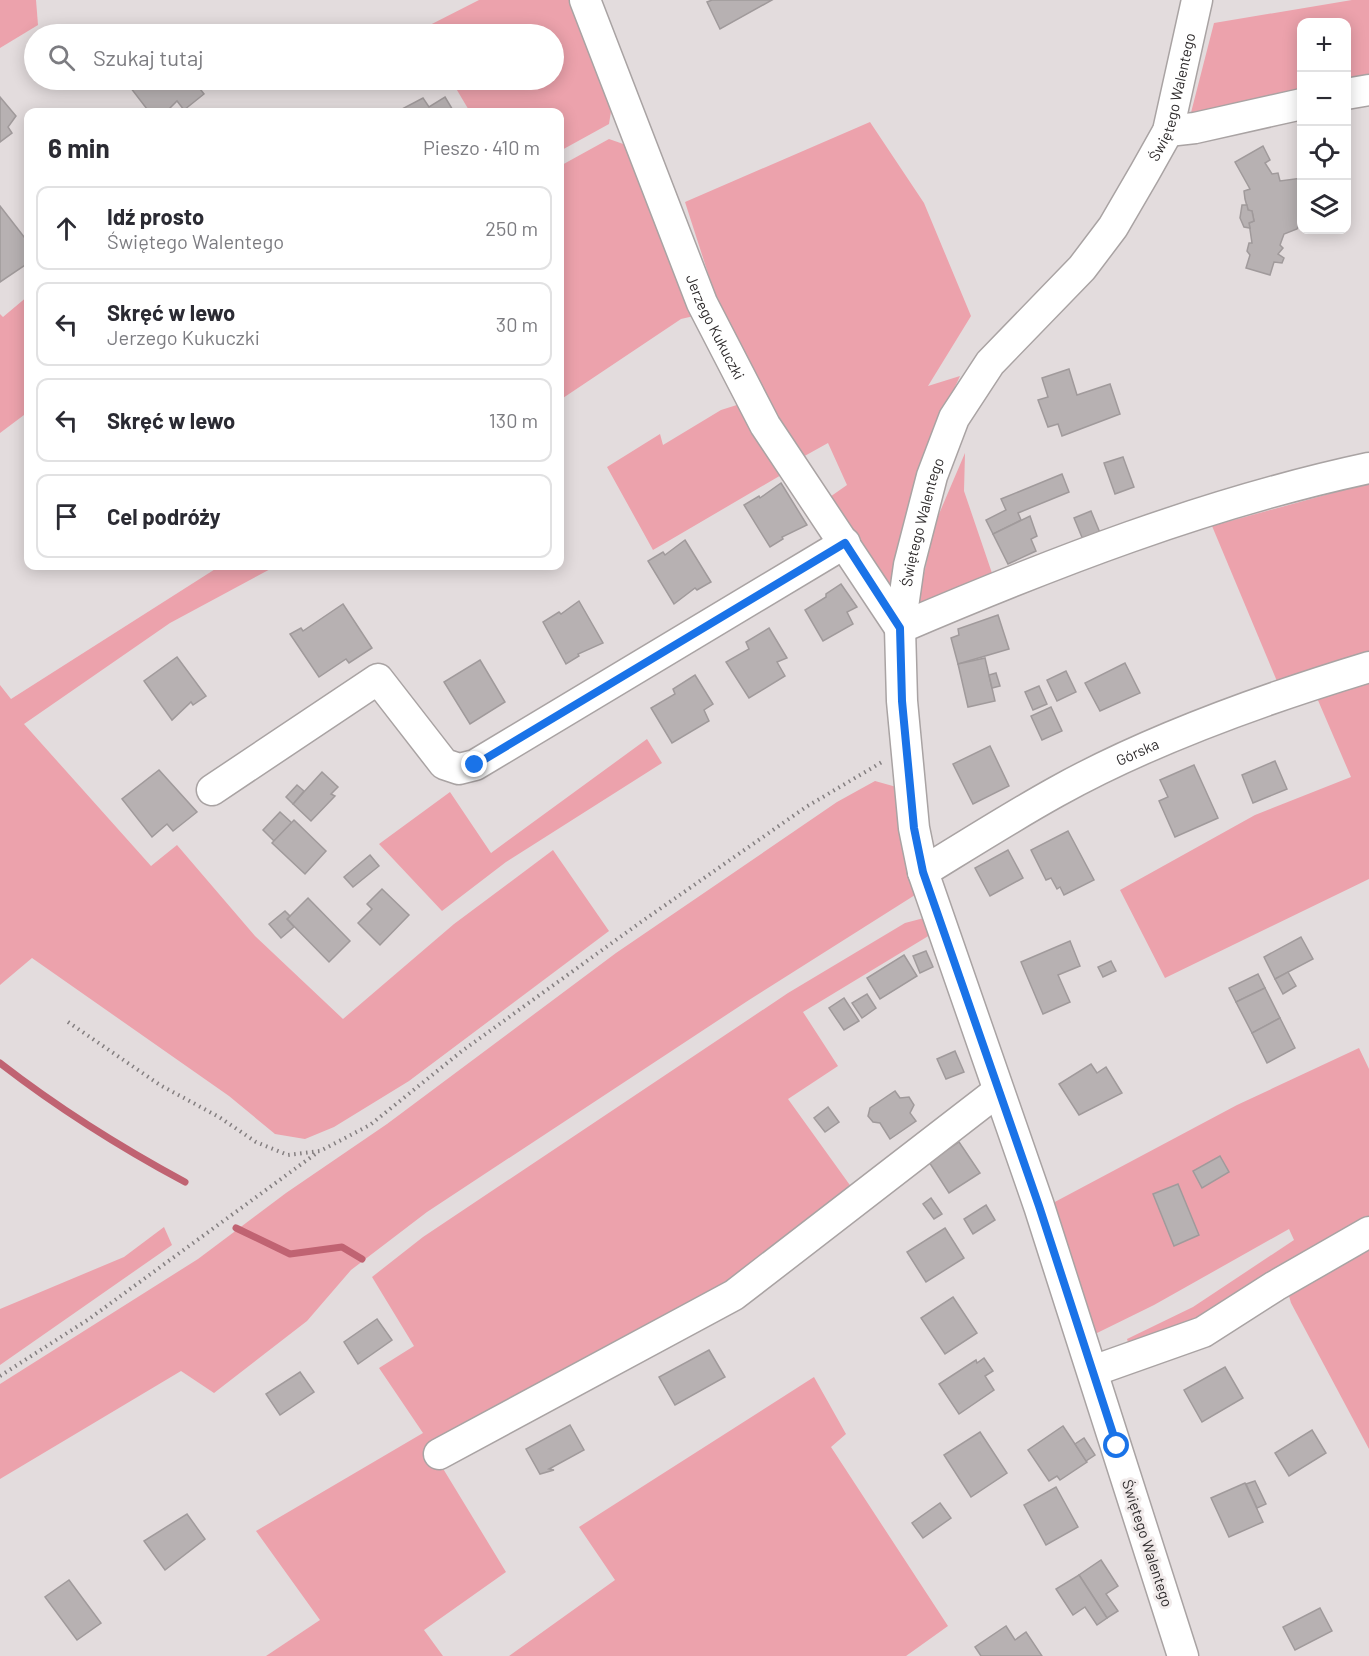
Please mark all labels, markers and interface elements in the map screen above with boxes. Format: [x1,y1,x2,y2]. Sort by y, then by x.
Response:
map controls [1297,18,1351,234]
button: + [1297,18,1351,72]
search box [24,24,564,90]
street label: Świętego Walentego [1144,31,1198,164]
icon: search [45,41,78,74]
text: Szukaj tutaj [93,44,204,70]
button: − [1297,72,1351,126]
button: locate [1297,126,1351,180]
text: 6 min [48,132,110,163]
text: Pieszo · 410 m [423,135,540,159]
button: layers [1297,180,1351,234]
text: Idź prosto [107,203,204,229]
icon: ahead [50,212,83,245]
text: 250 m [485,216,538,240]
text: Świętego Walentego [107,229,284,253]
street label: Jerzego Kukuczki [683,272,749,382]
text: Skręć w lewo [107,299,235,325]
icon: left [50,308,83,341]
text: 30 m [496,312,538,336]
text: Jerzego Kukuczki [107,325,260,349]
icon: left [50,404,83,437]
text: Skręć w lewo [107,407,235,433]
text: 130 m [489,408,538,432]
street label: Świętego Walentego [897,455,947,588]
icon: arrive [50,500,83,533]
text: Cel podróży [107,503,221,529]
street label: Górska [1113,734,1161,769]
route end [461,751,487,777]
route start [1103,1432,1129,1458]
street label: Świętego Walentego [1119,1477,1177,1609]

